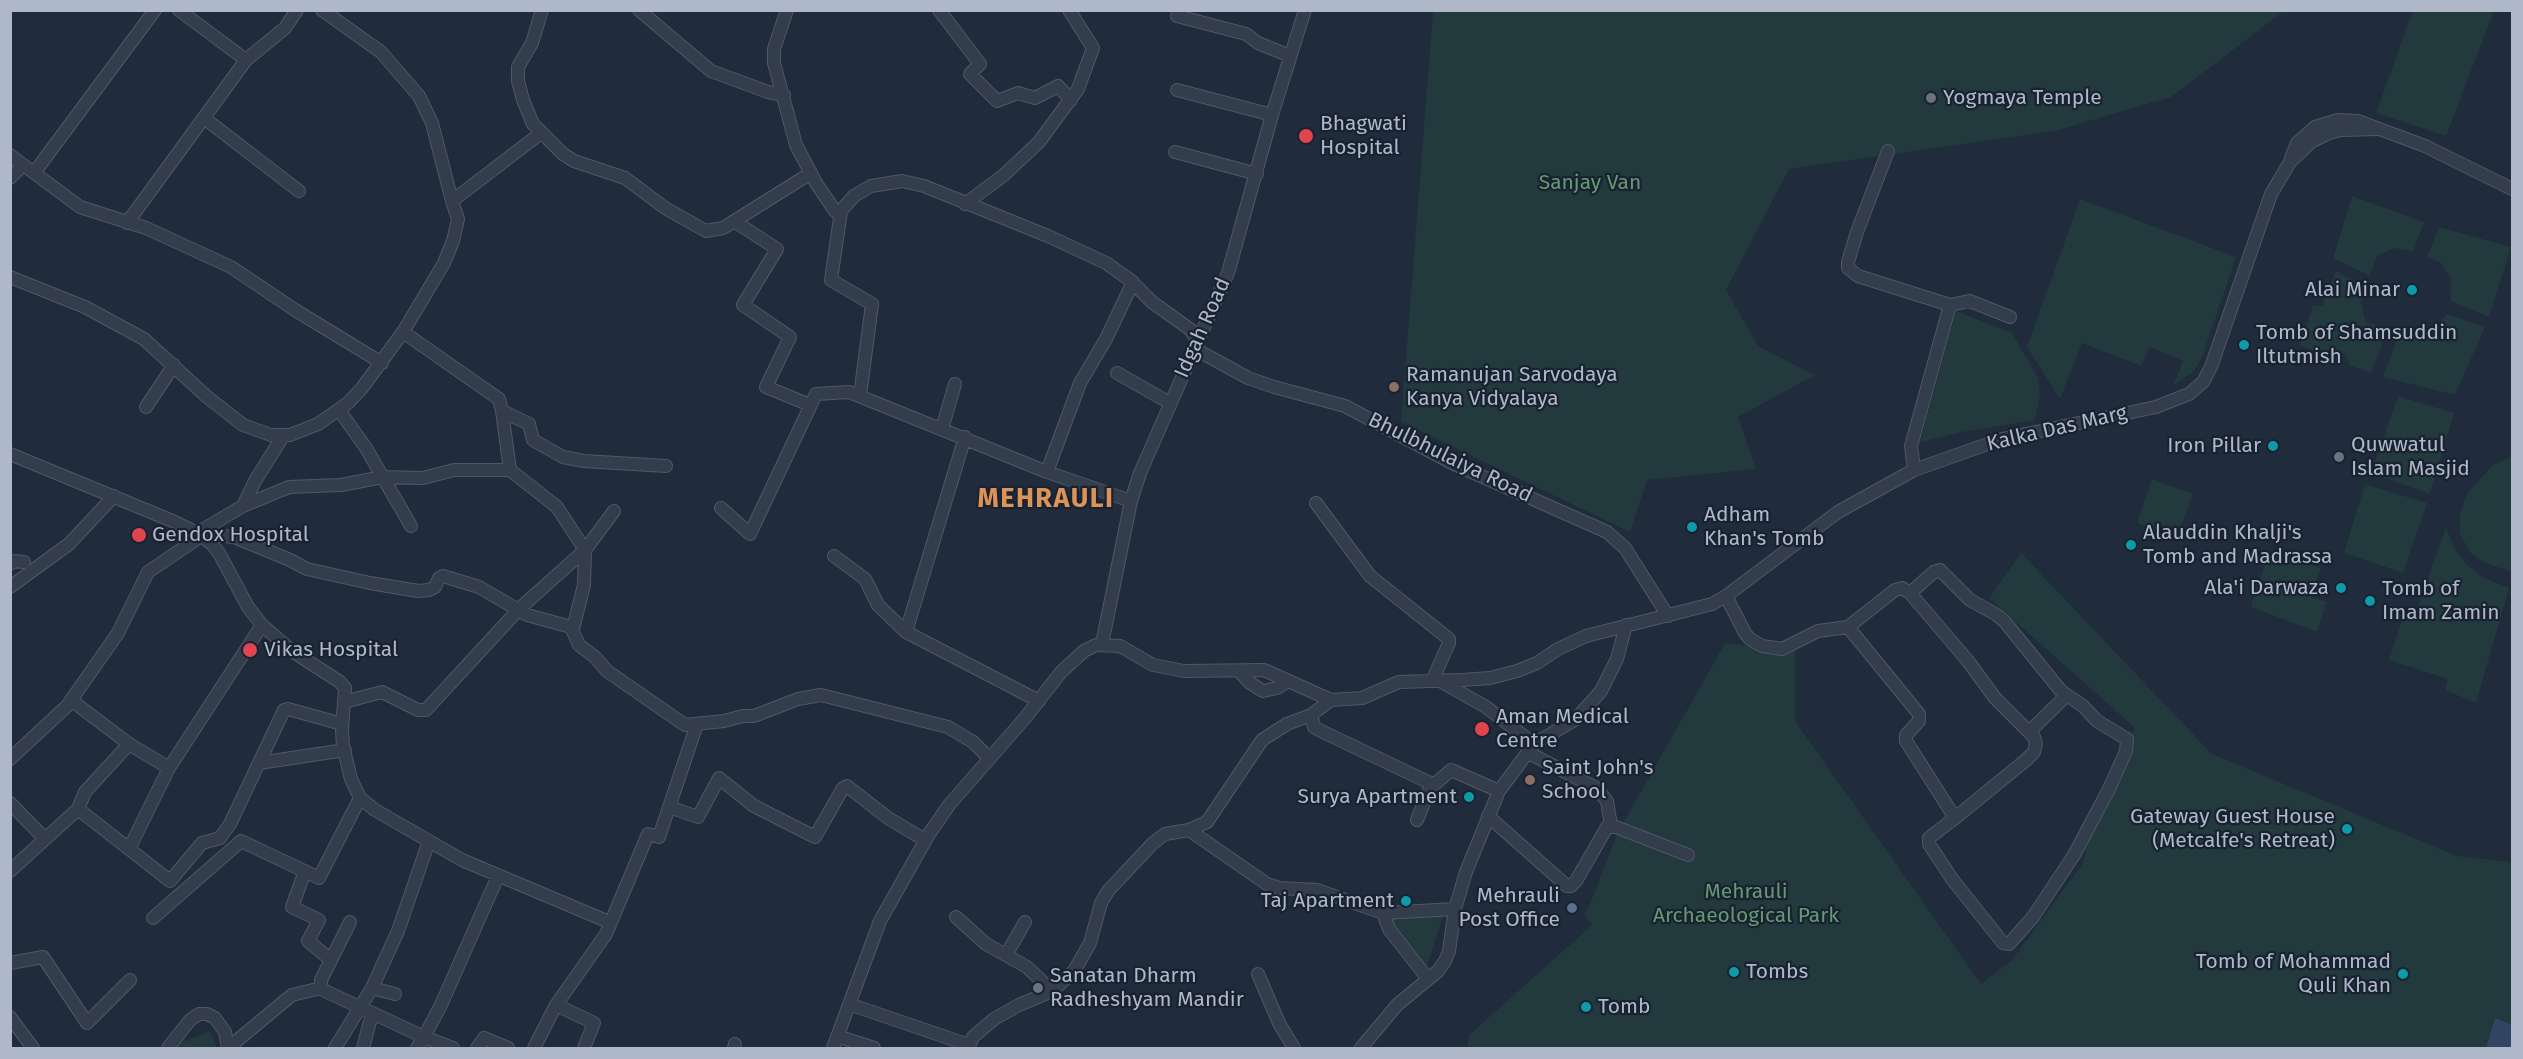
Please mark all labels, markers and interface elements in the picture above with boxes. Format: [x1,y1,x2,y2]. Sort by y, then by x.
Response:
place label: Yogmaya Temple [1943,85,2102,111]
marker: Yogmaya Temple [1924,91,1938,105]
place label: Bhagwati Hospital [1320,111,1407,161]
marker: Bhagwati Hospital [1297,127,1315,145]
park label: Sanjay Van [1539,170,1641,196]
street label: Idgah Road [1170,274,1236,382]
place label: Alai Minar [2305,277,2400,303]
marker: Alai Minar [2405,283,2419,297]
place label: Tomb of Shamsuddin Iltutmish [2256,320,2457,370]
marker: Tomb of Shamsuddin Iltutmish [2237,338,2251,352]
place label: Ramanujan Sarvodaya Kanya Vidyalaya [1406,362,1618,412]
marker: Ramanujan Sarvodaya Kanya Vidyalaya [1387,380,1401,394]
street label: Kalka Das Marg [1984,401,2130,457]
street label: Bhulbhulaiya Road [1364,407,1536,509]
place label: Quwwatul Islam Masjid [2351,432,2470,482]
place label: Iron Pillar [2167,433,2261,459]
marker: Iron Pillar [2266,439,2280,453]
marker: Quwwatul Islam Masjid [2332,450,2346,464]
district label: MEHRAULI [977,483,1115,515]
place label: Adham Khan's Tomb [1704,502,1824,552]
marker: Adham Khan's Tomb [1685,520,1699,534]
place label: Alauddin Khalji's Tomb and Madrassa [2143,520,2332,570]
place label: Gendox Hospital [152,522,309,548]
marker: Gendox Hospital [130,526,148,544]
marker: Alauddin Khalji's Tomb and Madrassa [2124,538,2138,552]
place label: Ala'i Darwaza [2204,575,2329,601]
place label: Tomb of Imam Zamin [2382,576,2499,626]
marker: Ala'i Darwaza [2334,581,2348,595]
marker: Tomb of Imam Zamin [2363,594,2377,608]
place label: Vikas Hospital [264,637,398,663]
marker: Vikas Hospital [241,641,259,659]
place label: Aman Medical Centre [1496,704,1629,754]
marker: Aman Medical Centre [1473,720,1491,738]
place label: Saint John's School [1542,755,1654,805]
marker: Saint John's School [1523,773,1537,787]
place label: Surya Apartment [1298,784,1457,810]
marker: Surya Apartment [1462,790,1476,804]
place label: Gateway Guest House (Metcalfe's Retreat) [2130,804,2335,854]
marker: Gateway Guest House (Metcalfe's Retreat) [2340,822,2354,836]
park label: Mehrauli Archaeological Park [1653,879,1839,929]
place label: Mehrauli Post Office [1459,883,1560,933]
place label: Taj Apartment [1261,888,1394,914]
marker: Taj Apartment [1399,894,1413,908]
marker: Mehrauli Post Office [1565,901,1579,915]
place label: Tomb of Mohammad Quli Khan [2196,949,2391,999]
place label: Tombs [1746,959,1808,985]
place label: Sanatan Dharm Radheshyam Mandir [1050,963,1244,1013]
marker: Tombs [1727,965,1741,979]
marker: Tomb of Mohammad Quli Khan [2396,967,2410,981]
marker: Sanatan Dharm Radheshyam Mandir [1031,981,1045,995]
place label: Tomb [1598,994,1650,1020]
marker: Tomb [1579,1000,1593,1014]

